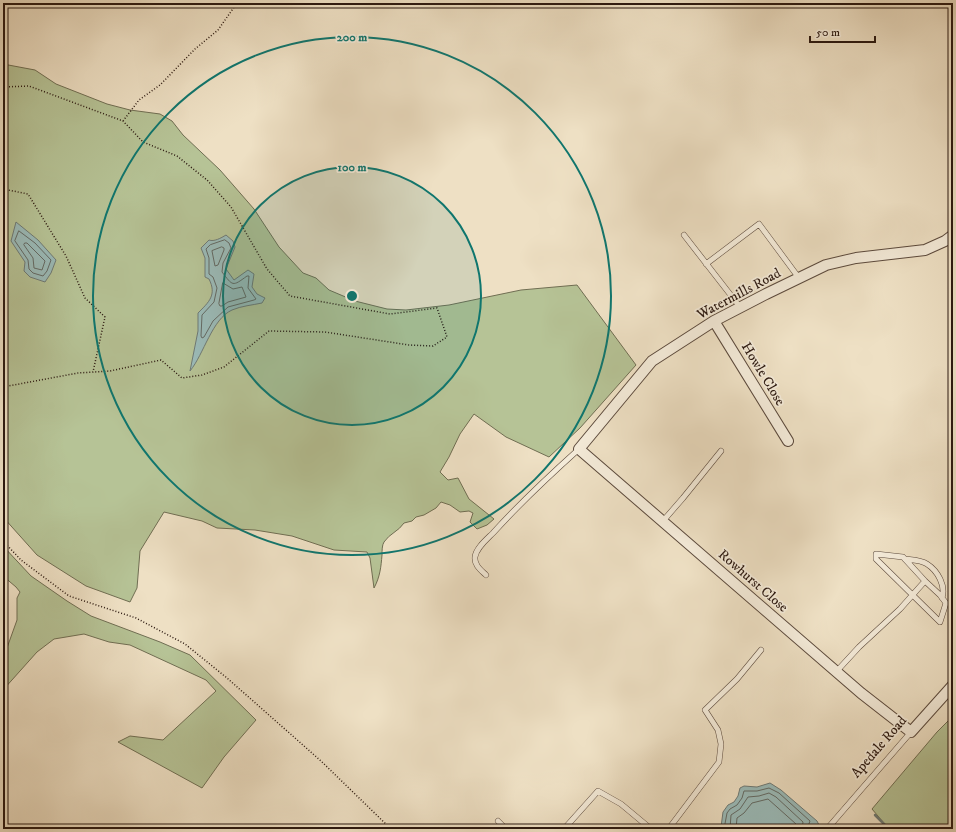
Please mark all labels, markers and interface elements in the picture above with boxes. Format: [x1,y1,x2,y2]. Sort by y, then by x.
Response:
scale bar [810,18,875,44]
text: 50 m [816,25,840,40]
text: 200 m [337,30,367,45]
text: 100 m [338,160,366,175]
street label: Watermills Road [693,264,784,324]
centre of rings [345,289,359,303]
street label: Howle Close [737,339,789,409]
street label: Rowhurst Close [714,546,792,616]
street label: Apedale Road [847,712,911,782]

